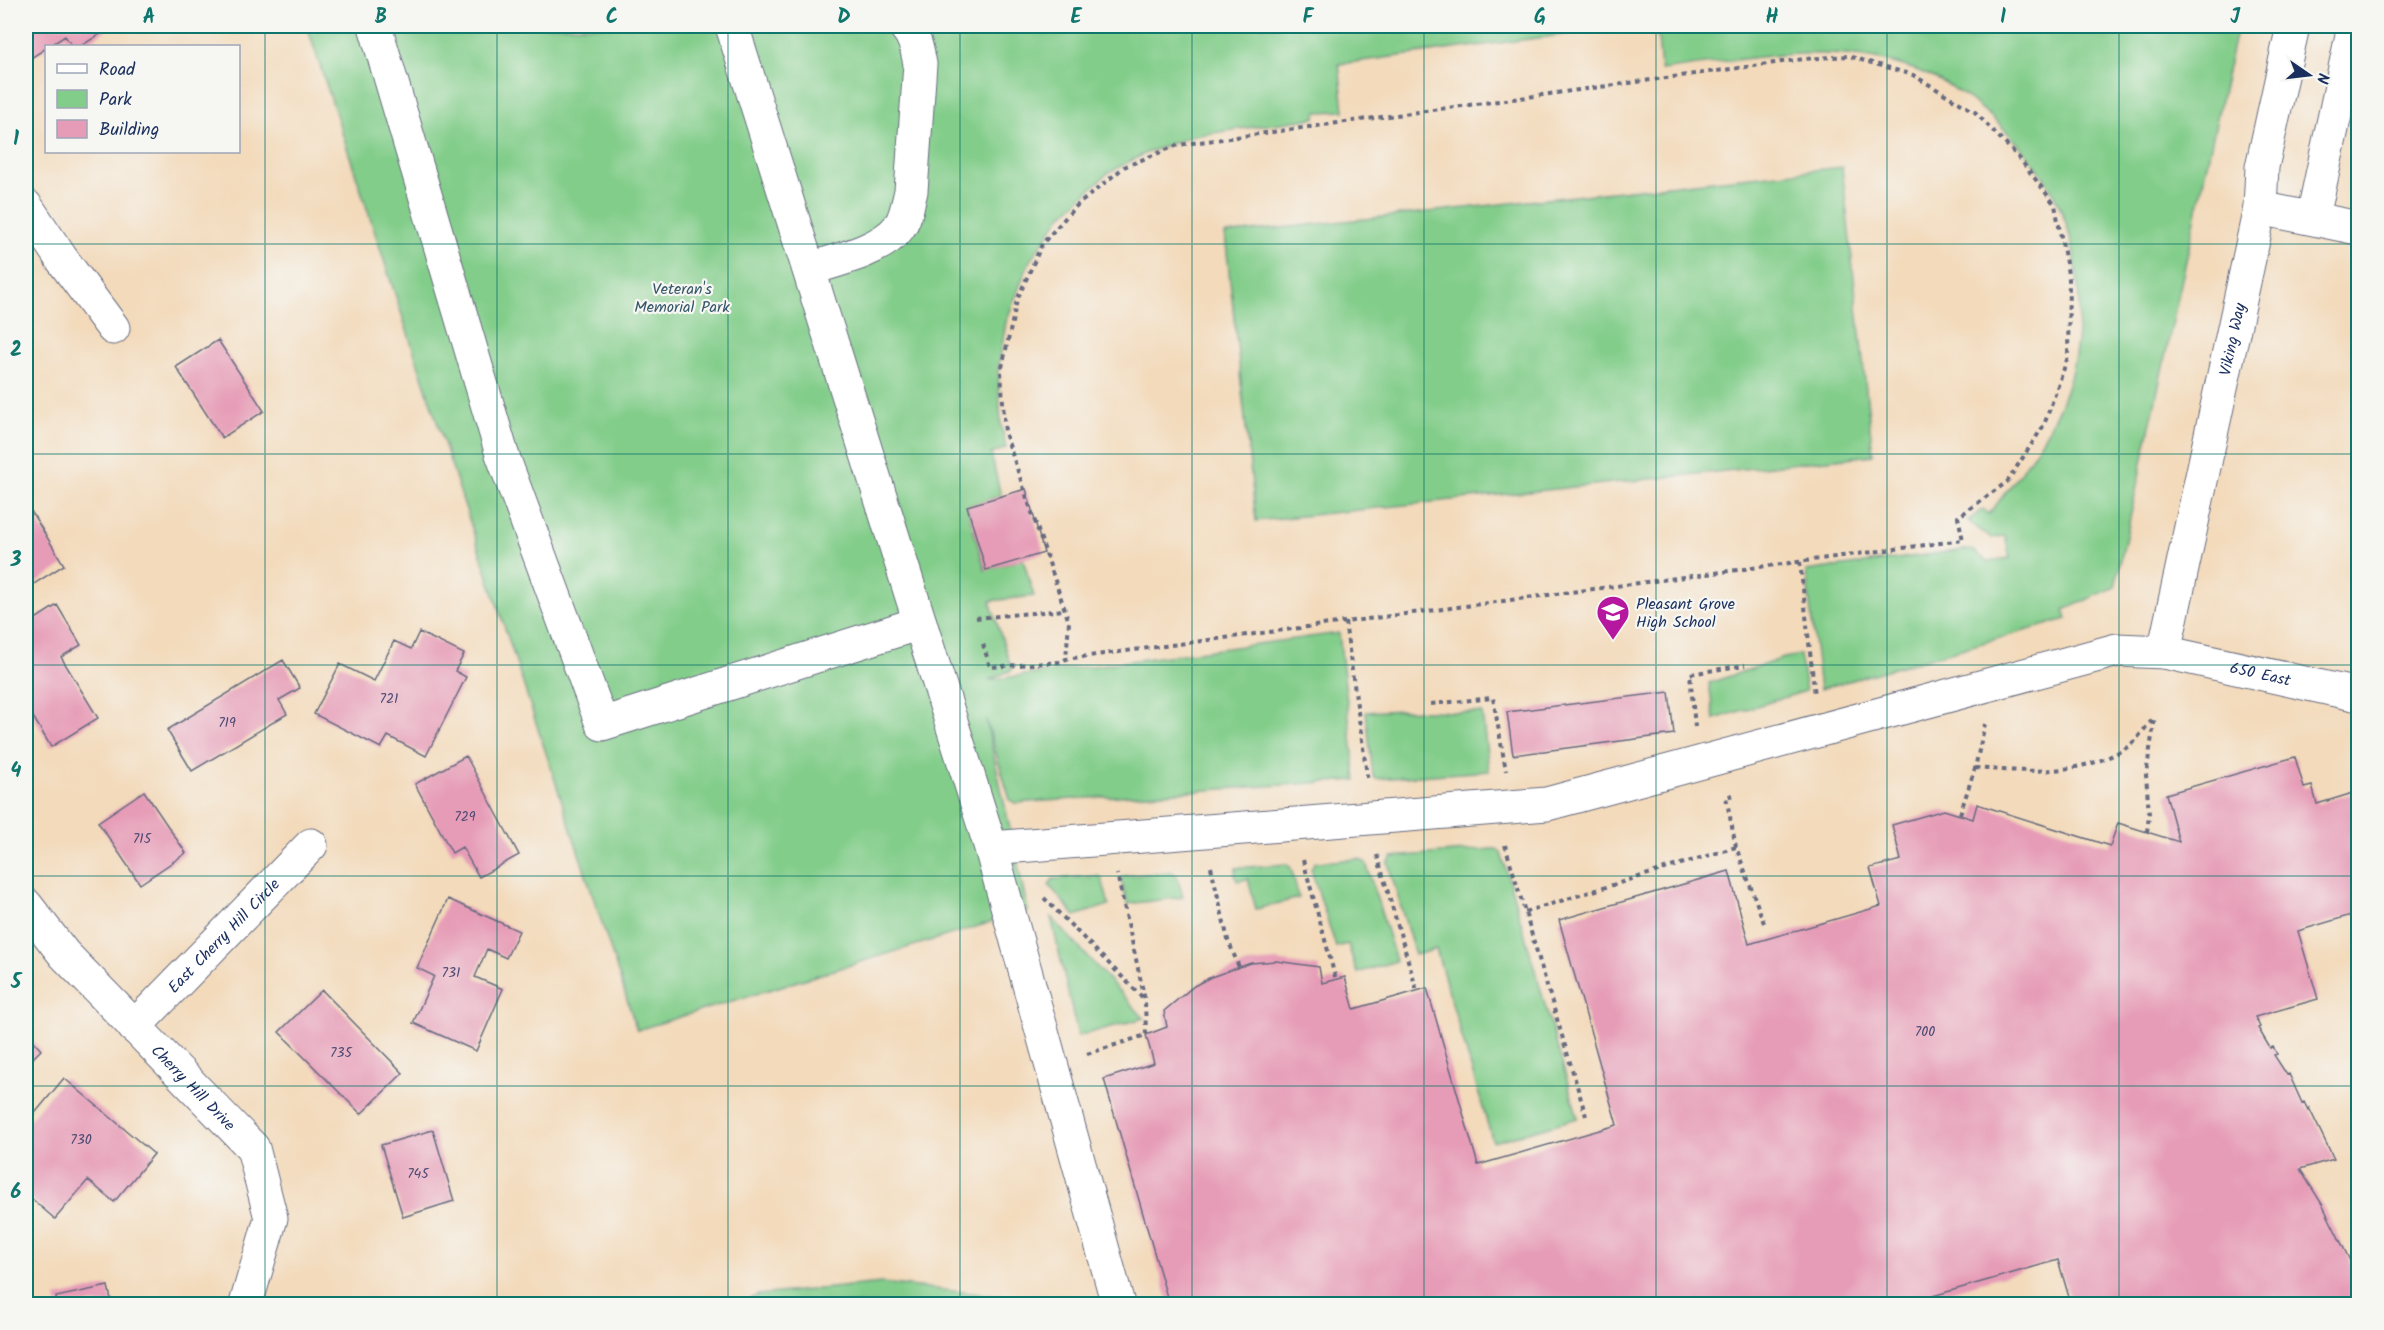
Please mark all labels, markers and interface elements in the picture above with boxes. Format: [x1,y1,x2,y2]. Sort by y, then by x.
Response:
text: A [143,2,155,34]
text: B [375,2,387,34]
text: C [606,2,618,34]
text: D [837,2,851,34]
text: E [1070,2,1082,34]
text: F [1303,2,1315,34]
text: G [1534,2,1546,34]
text: H [1765,2,1779,34]
text: I [2000,2,2006,34]
text: J [2230,2,2241,34]
legend [45,45,240,153]
north arrow [2279,45,2339,105]
text: Road [99,56,136,85]
text: N [2309,70,2335,86]
text: Park [99,86,132,115]
text: Building [99,116,159,145]
text: 1 [13,124,19,156]
park label: Veteran's Memorial Park [634,277,730,320]
street label: Viking Way [2213,300,2253,378]
text: 2 [10,335,22,367]
text: 3 [10,545,22,577]
place label: Pleasant Grove High School [1636,592,1735,635]
school or university icon: Pleasant Grove High School [1595,594,1631,641]
street label: 650 East [2227,656,2294,694]
house number: 721 [380,688,398,710]
house number: 719 [218,712,236,734]
text: 4 [11,756,22,788]
house number: 729 [454,806,476,828]
house number: 715 [133,828,153,850]
street label: East Cherry Hill Circle [162,873,286,999]
house number: 731 [442,962,460,984]
text: 5 [10,967,23,999]
house number: 700 [1915,1021,1935,1043]
street label: Cherry Hill Drive [145,1039,241,1137]
house number: 735 [330,1042,353,1064]
house number: 730 [70,1129,92,1151]
house number: 745 [407,1163,430,1185]
text: 6 [11,1177,22,1209]

